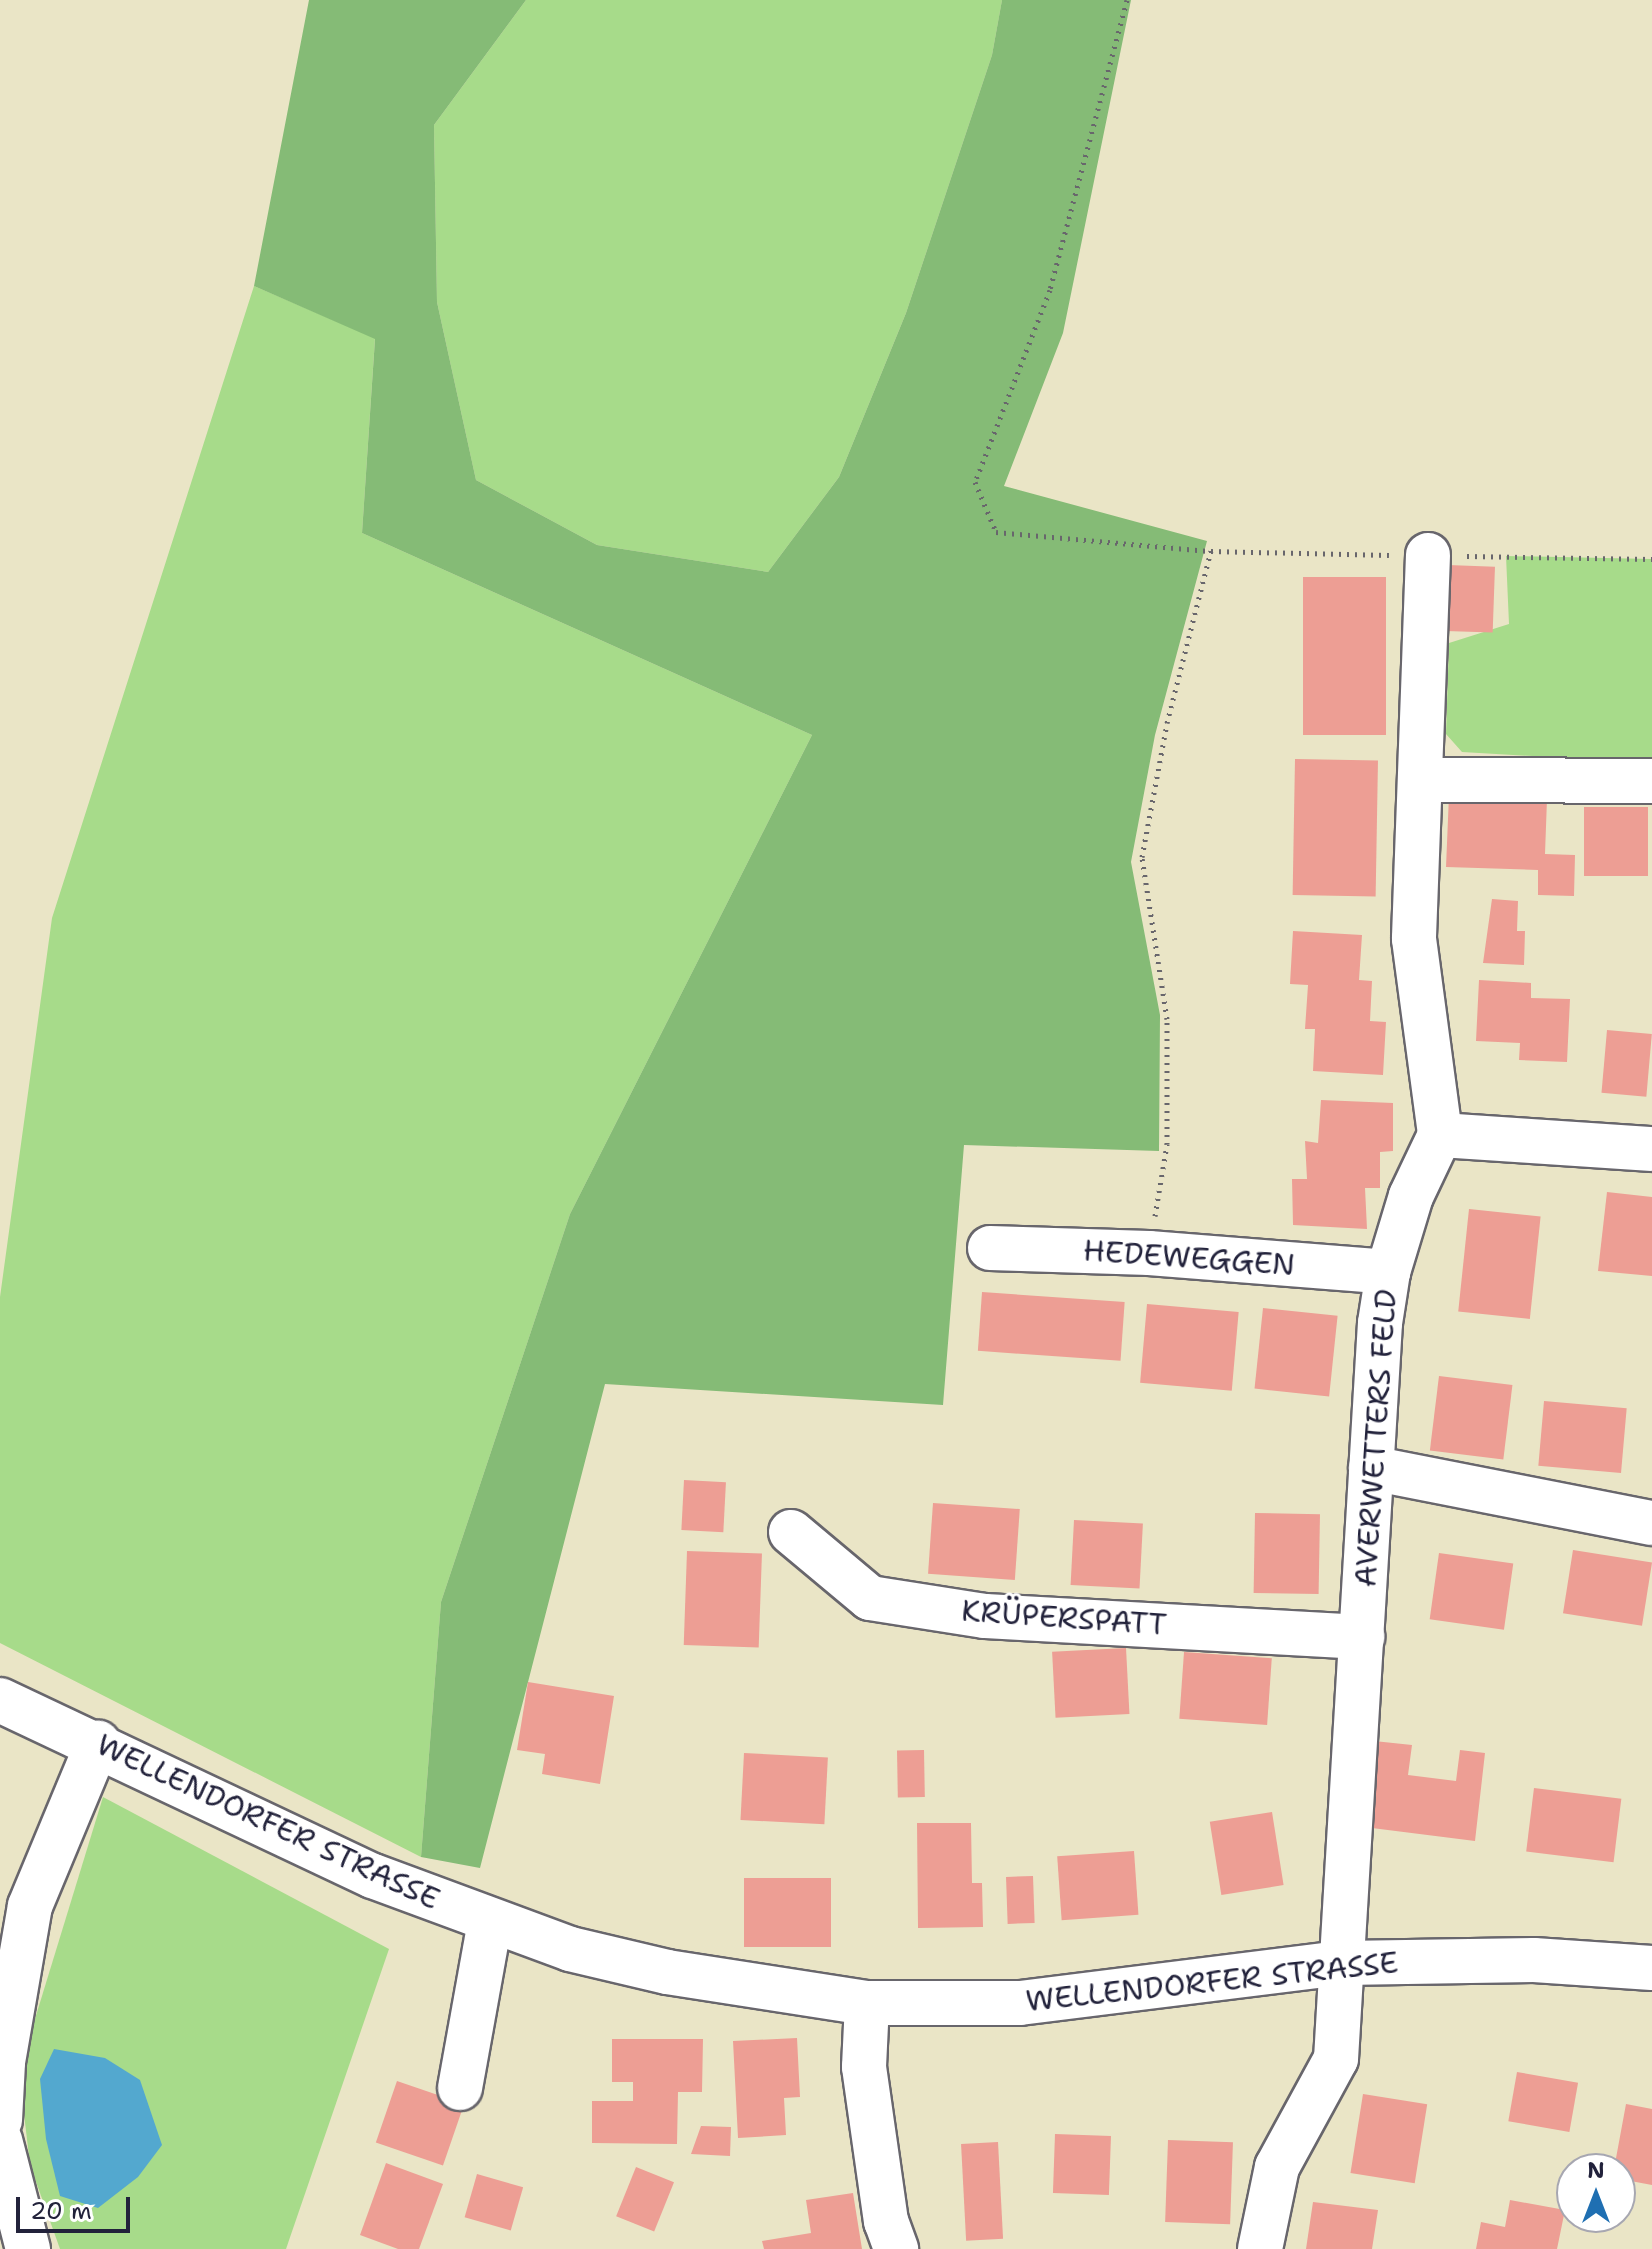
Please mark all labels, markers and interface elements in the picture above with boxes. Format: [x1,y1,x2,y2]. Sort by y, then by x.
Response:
street label: HEDEWEGGEN [1082,1233,1296,1283]
street label: AVERWETTERS FELD [1348,1288,1404,1588]
street label: KRÜPERSPATT [960,1593,1168,1643]
street label: WELLENDORFER STRASSE [91,1727,445,1917]
street label: WELLENDORFER STRASSE [1024,1945,1400,2019]
north arrow [1556,2153,1636,2233]
text: N [1587,2156,1605,2185]
scale bar [20,2181,134,2231]
text: 20 m [30,2195,92,2227]

